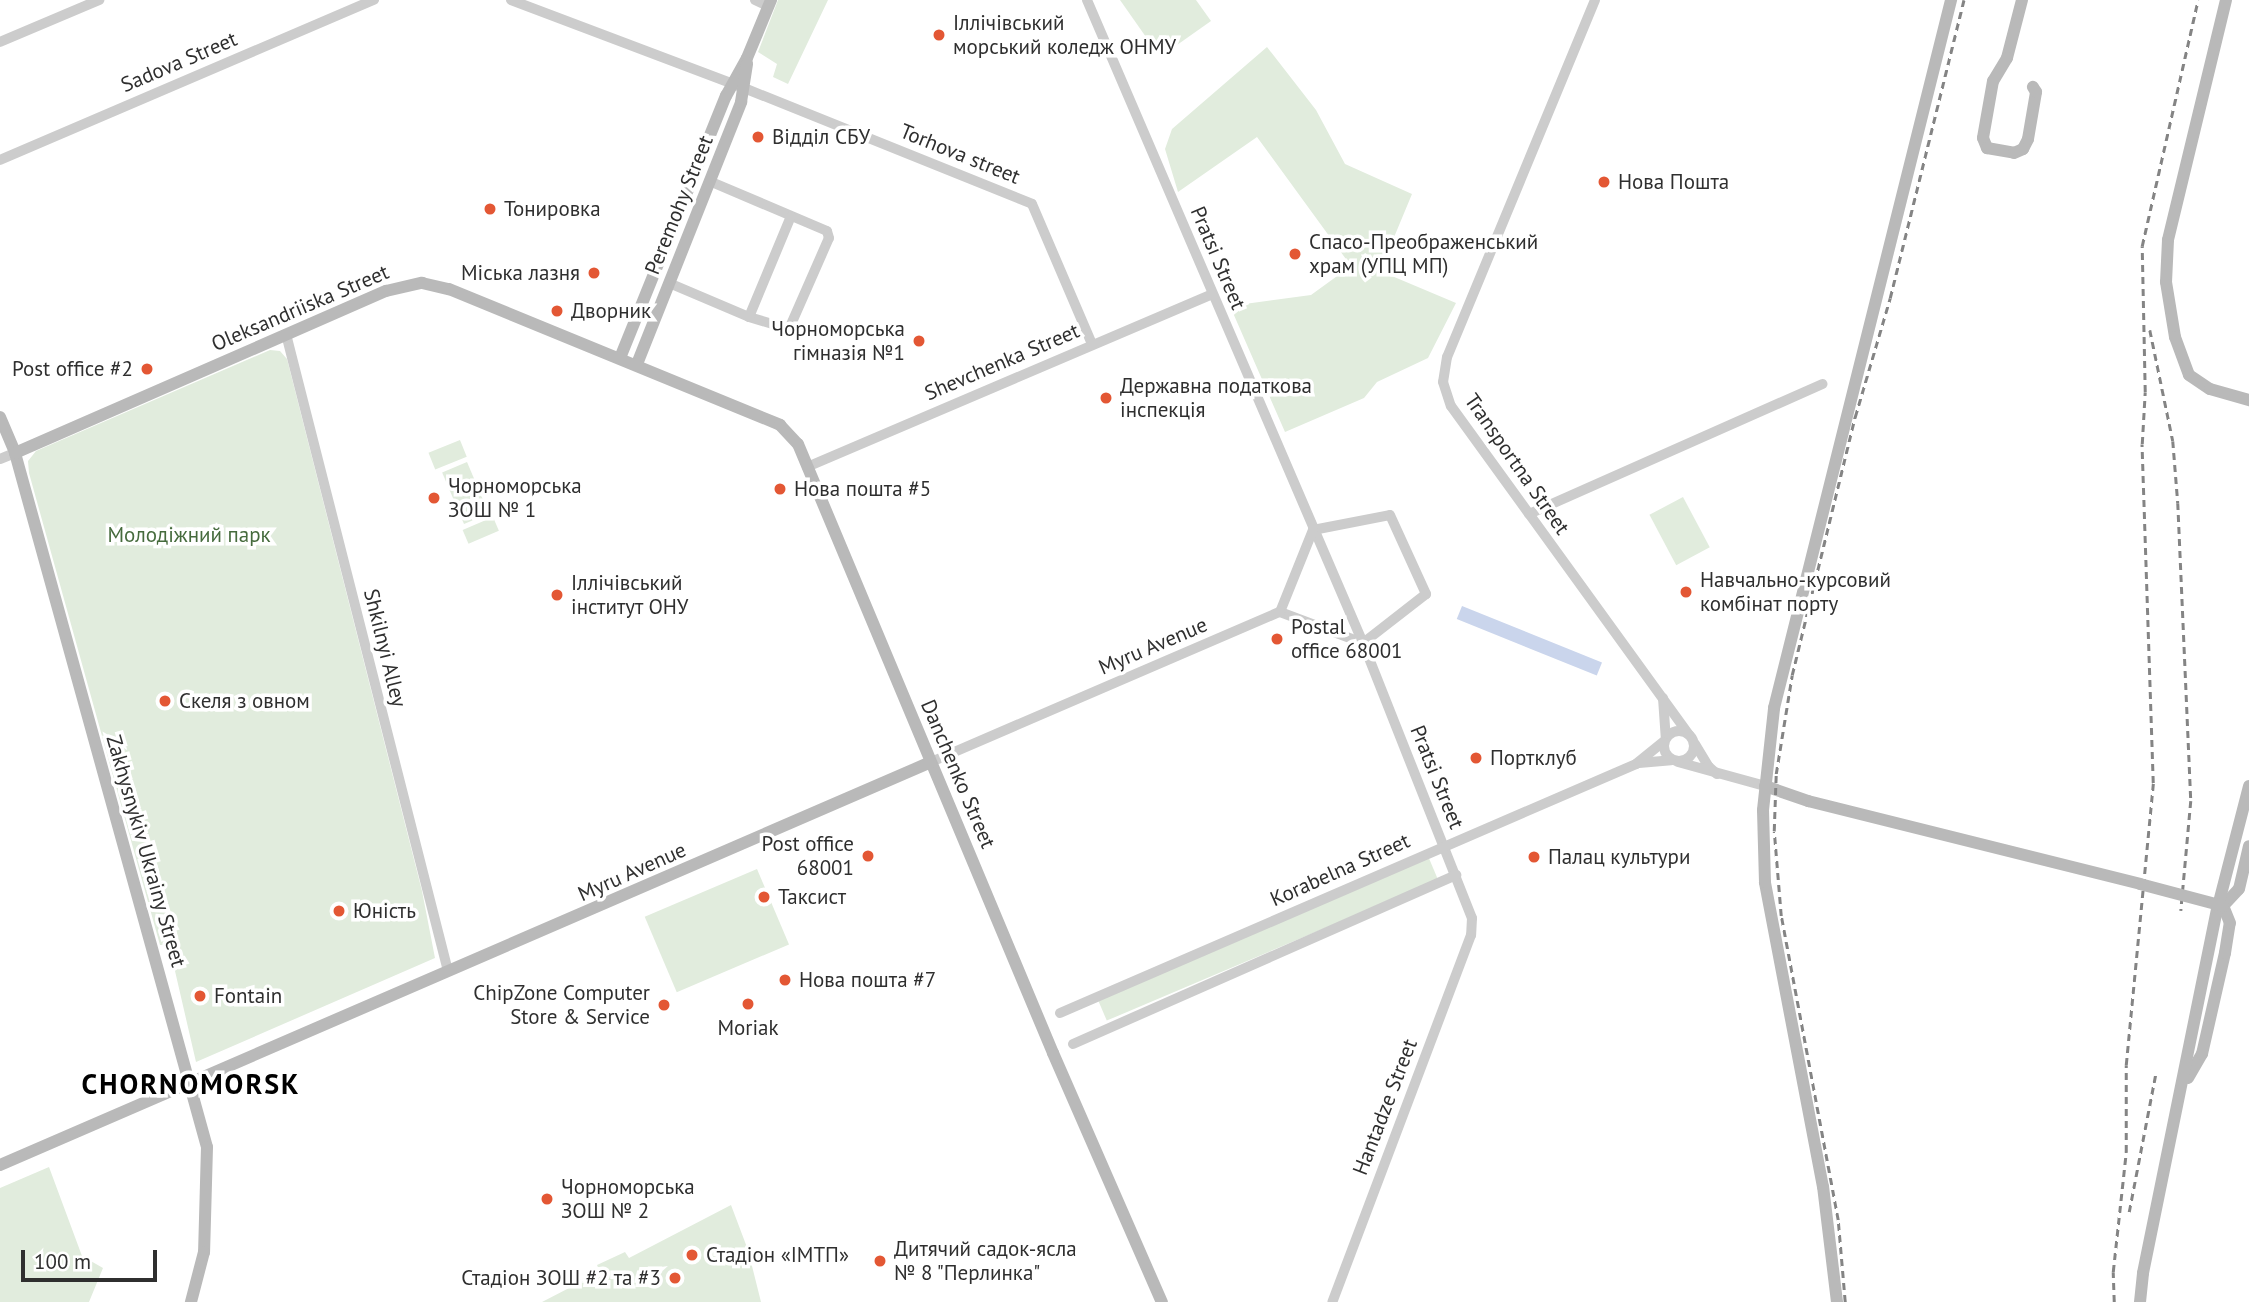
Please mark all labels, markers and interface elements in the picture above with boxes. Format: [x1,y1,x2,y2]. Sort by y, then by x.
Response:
place label: Іллічівський морський коледж ОНМУ [953,10,1176,60]
street label: Sadova Street [117,26,241,98]
marker: Іллічівський морський коледж ОНМУ [931,27,947,43]
street label: Torhova street [896,118,1024,190]
place label: Відділ СБУ [772,124,870,150]
marker: Відділ СБУ [750,129,766,145]
street label: Peremohy Street [640,132,718,278]
place label: Нова Пошта [1618,169,1729,195]
marker: Нова Пошта [1596,174,1612,190]
place label: Тонировка [504,196,601,222]
marker: Тонировка [482,201,498,217]
street label: Pratsi Street [1185,203,1251,313]
place label: Спасо-Преображенський храм (УПЦ МП) [1309,229,1538,279]
marker: Спасо-Преображенський храм (УПЦ МП) [1287,246,1303,262]
street label: Oleksandriiska Street [208,259,392,357]
place label: Міська лазня [461,260,580,286]
marker: Міська лазня [586,265,602,281]
place label: Дворник [571,298,651,324]
marker: Дворник [549,303,565,319]
place label: Чорноморська гімназія №1 [771,316,905,366]
street label: Shevchenka Street [921,318,1083,406]
marker: Чорноморська гімназія №1 [911,333,927,349]
place label: Post office #2 [12,356,133,382]
marker: Post office #2 [139,361,155,377]
place label: Державна податкова інспекція [1120,373,1312,423]
street label: Transportna Street [1459,389,1575,539]
marker: Державна податкова інспекція [1098,390,1114,406]
place label: Чорноморська ЗОШ № 1 [448,473,582,523]
place label: Нова пошта #5 [794,476,931,502]
marker: Нова пошта #5 [772,481,788,497]
marker: Чорноморська ЗОШ № 1 [426,490,442,506]
park label: Молодіжний парк [107,522,271,548]
place label: Навчально-курсовий комбінат порту [1700,567,1891,617]
place label: Іллічівський інститут ОНУ [571,570,689,620]
marker: Навчально-курсовий комбінат порту [1678,584,1694,600]
street label: Shkilnyi Alley [358,586,412,710]
marker: Іллічівський інститут ОНУ [549,587,565,603]
street label: Myru Avenue [1095,612,1211,680]
place label: Postal office 68001 [1291,614,1403,664]
marker: Postal office 68001 [1269,631,1285,647]
place label: Скеля з овном [179,688,310,714]
marker: Скеля з овном [157,693,173,709]
street label: Danchenko Street [915,696,1001,852]
street label: Pratsi Street [1405,722,1469,832]
street label: Zakhysnykiv Ukrainy Street [101,731,191,971]
place label: Портклуб [1490,745,1577,771]
marker: Портклуб [1468,750,1484,766]
street label: Korabelna Street [1266,828,1414,912]
place label: Post office 68001 [761,831,854,881]
street label: Myru Avenue [574,837,690,907]
place label: Палац культури [1548,844,1690,870]
marker: Post office 68001 [860,848,876,864]
marker: Палац культури [1526,849,1542,865]
place label: Таксист [778,884,846,910]
marker: Таксист [756,889,772,905]
place label: Юність [353,898,416,924]
marker: Юність [331,903,347,919]
place label: Нова пошта #7 [799,967,936,993]
marker: Нова пошта #7 [777,972,793,988]
place label: ChipZone Computer Store & Service [473,980,650,1030]
place label: Fontain [214,983,282,1009]
marker: Fontain [192,988,208,1004]
marker: Moriak [740,996,756,1012]
marker: ChipZone Computer Store & Service [656,997,672,1013]
place label: Moriak [717,1015,779,1041]
street label: Hantadze Street [1347,1035,1423,1179]
district label: CHORNOMORSK [83,1067,299,1101]
place label: Чорноморська ЗОШ № 2 [561,1174,695,1224]
marker: Чорноморська ЗОШ № 2 [539,1191,555,1207]
scale bar [24,1236,161,1280]
place label: Дитячий садок-ясла № 8 "Перлинка" [894,1236,1077,1286]
place label: Стадіон «ІМТП» [706,1242,849,1268]
marker: Стадіон «ІМТП» [684,1247,700,1263]
text: 100 m [34,1248,91,1275]
marker: Дитячий садок-ясла № 8 "Перлинка" [872,1253,888,1269]
place label: Стадіон ЗОШ #2 та #3 [461,1265,661,1291]
marker: Стадіон ЗОШ #2 та #3 [667,1270,683,1286]

